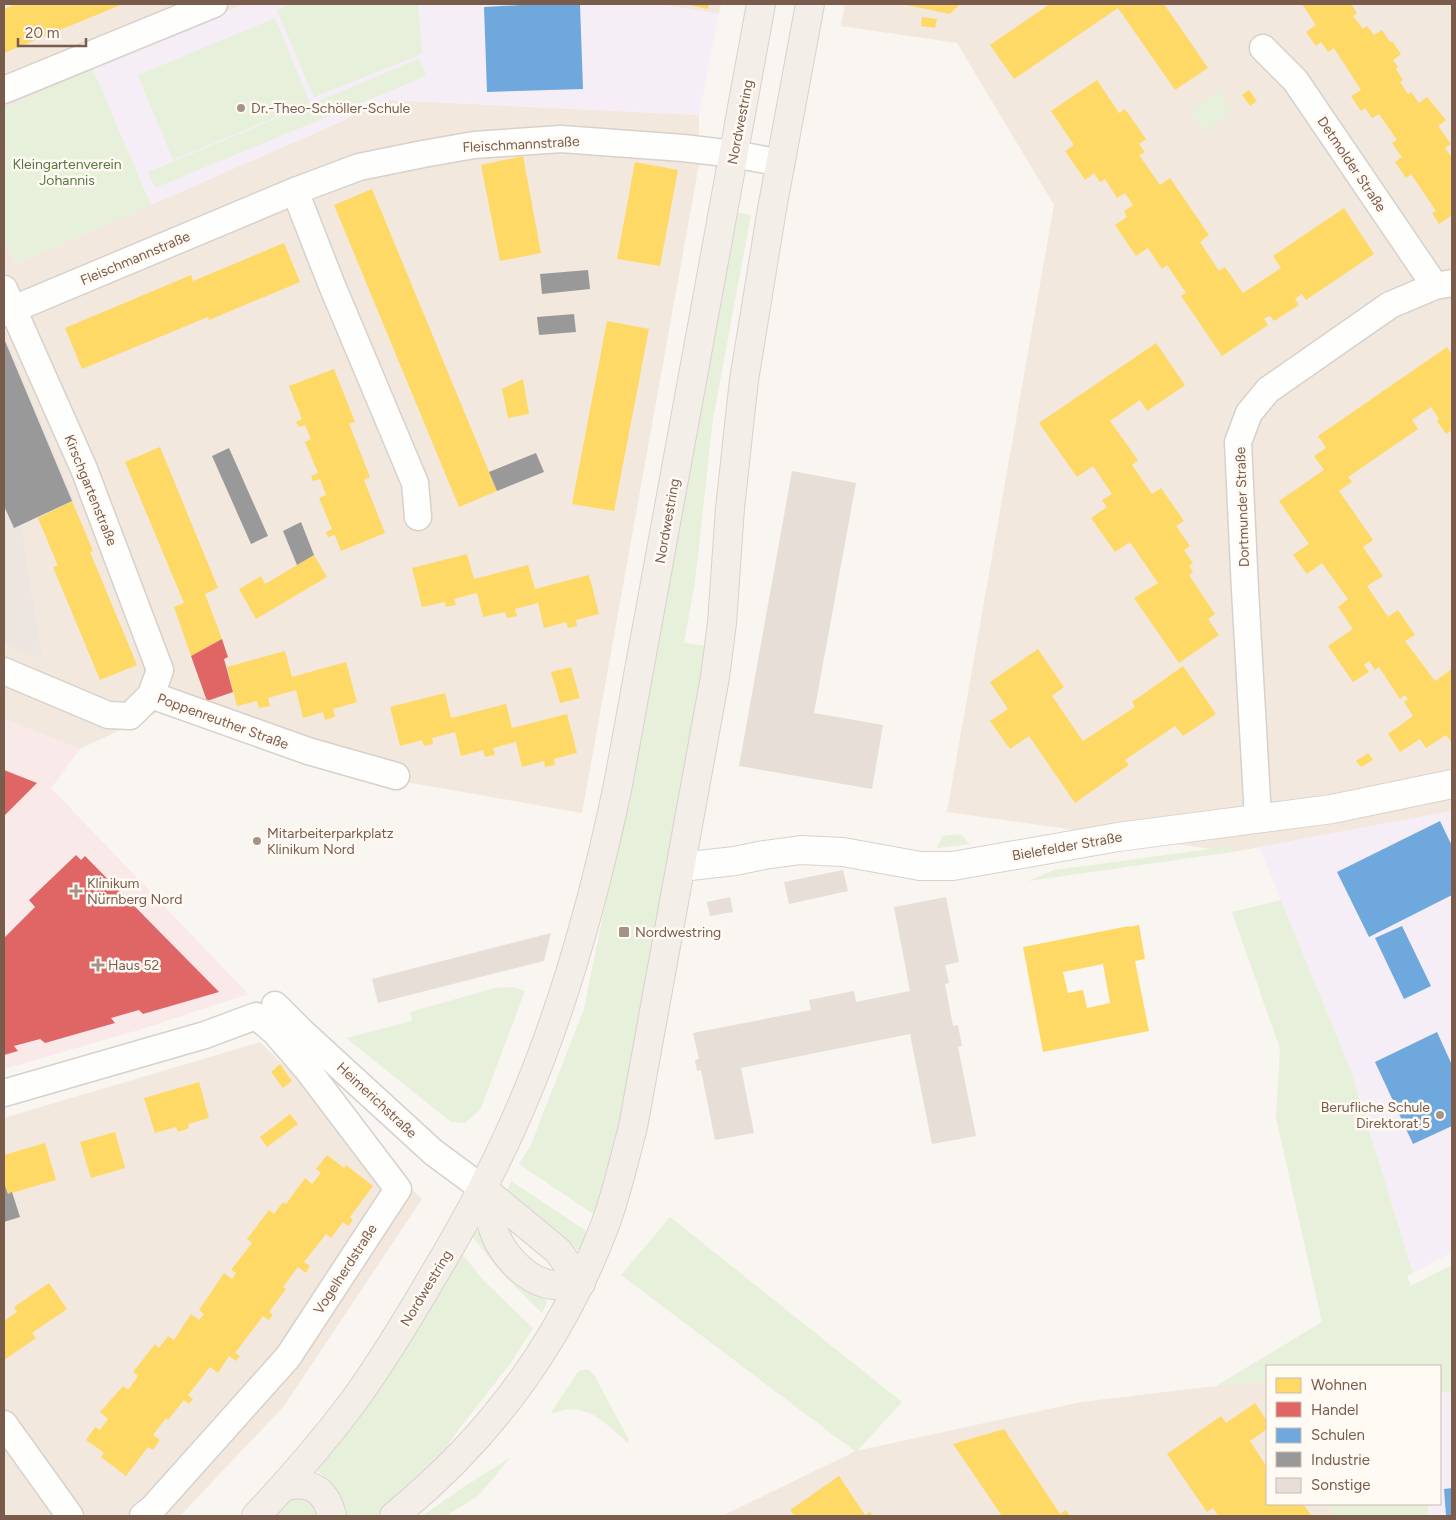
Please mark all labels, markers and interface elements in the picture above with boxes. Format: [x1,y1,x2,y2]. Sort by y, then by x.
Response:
scale bar [18,15,85,47]
text: 20 m [25,24,59,42]
street label: Nordwestring [724,78,757,166]
place label: Dr.-Theo-Schöller-Schule [251,100,411,117]
marker: Dr.-Theo-Schöller-Schule [235,102,247,114]
street label: Detmolder Straße [1313,114,1390,215]
street label: Fleischmannstraße [462,133,580,156]
park label: Kleingartenverein Johannis [12,156,122,189]
street label: Fleischmannstraße [78,228,193,289]
street label: Kirschgartenstraße [60,432,121,549]
street label: Dortmunder Straße [1232,446,1253,568]
street label: Nordwestring [652,477,683,565]
street label: Poppenreuther Straße [155,690,291,753]
place label: Mitarbeiterparkplatz Klinikum Nord [267,825,394,858]
street label: Bielefelder Straße [1011,828,1124,865]
marker: Mitarbeiterparkplatz Klinikum Nord [251,835,263,847]
place label: Klinikum Nürnberg Nord [87,875,182,908]
marker: Klinikum Nürnberg Nord [69,884,83,898]
place label: Nordwestring [635,924,721,941]
marker: Nordwestring [617,925,631,939]
place label: Haus 52 [108,957,159,974]
marker: Haus 52 [92,959,104,971]
street label: Heimerichstraße [333,1059,421,1142]
place label: Berufliche Schule Direktorat 5 [1321,1099,1430,1132]
marker: Berufliche Schule Direktorat 5 [1434,1109,1446,1121]
street label: Vogelherdstraße [310,1221,381,1317]
street label: Nordwestring [397,1247,456,1330]
legend [1266,1365,1441,1505]
text: Wohnen [1311,1376,1367,1394]
text: Handel [1311,1401,1359,1419]
text: Schulen [1311,1426,1365,1444]
text: Industrie [1311,1451,1370,1469]
text: Sonstige [1311,1476,1370,1494]

